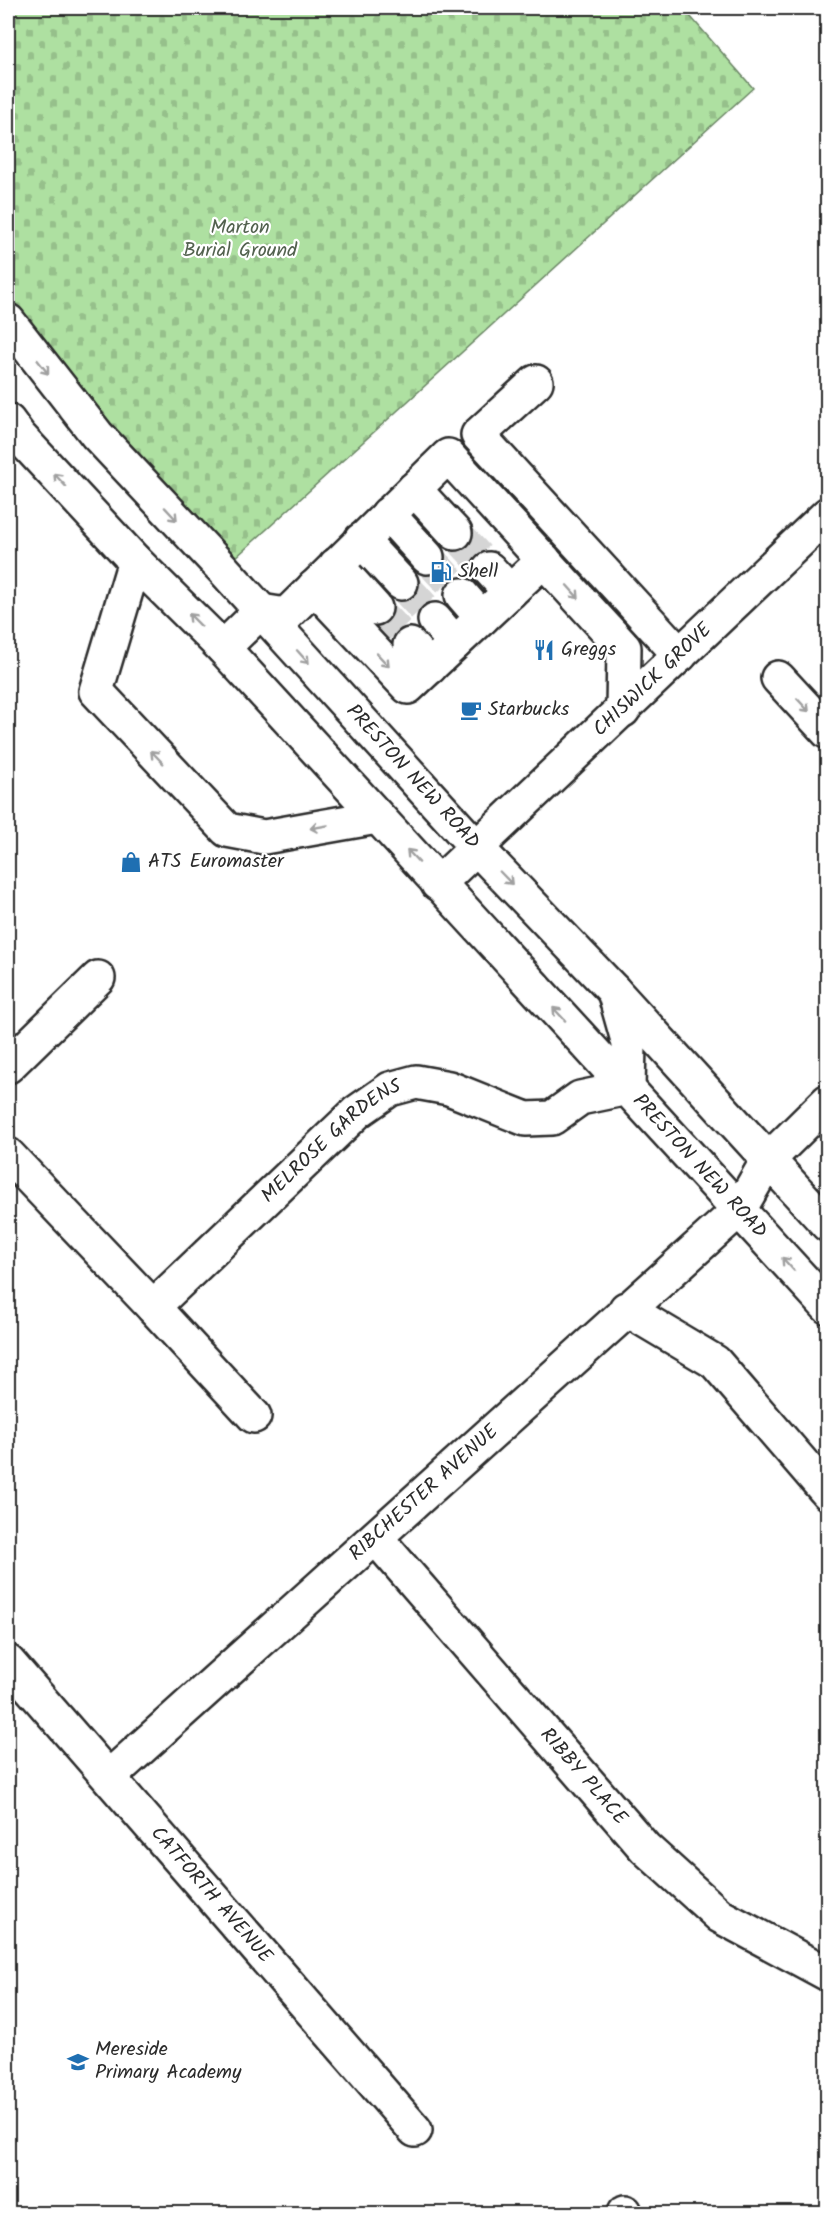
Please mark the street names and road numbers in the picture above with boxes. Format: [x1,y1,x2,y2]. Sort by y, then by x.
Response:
street label: CHISWICK GROVE [586,615,721,745]
street label: PRESTON NEW ROAD [338,697,487,857]
street label: MELROSE GARDENS [254,1071,404,1211]
street label: PRESTON NEW ROAD [624,1087,774,1247]
street label: RIBCHESTER AVENUE [342,1416,507,1570]
street label: RIBBY PLACE [532,1721,636,1834]
street label: CATFORTH AVENUE [142,1819,281,1972]

